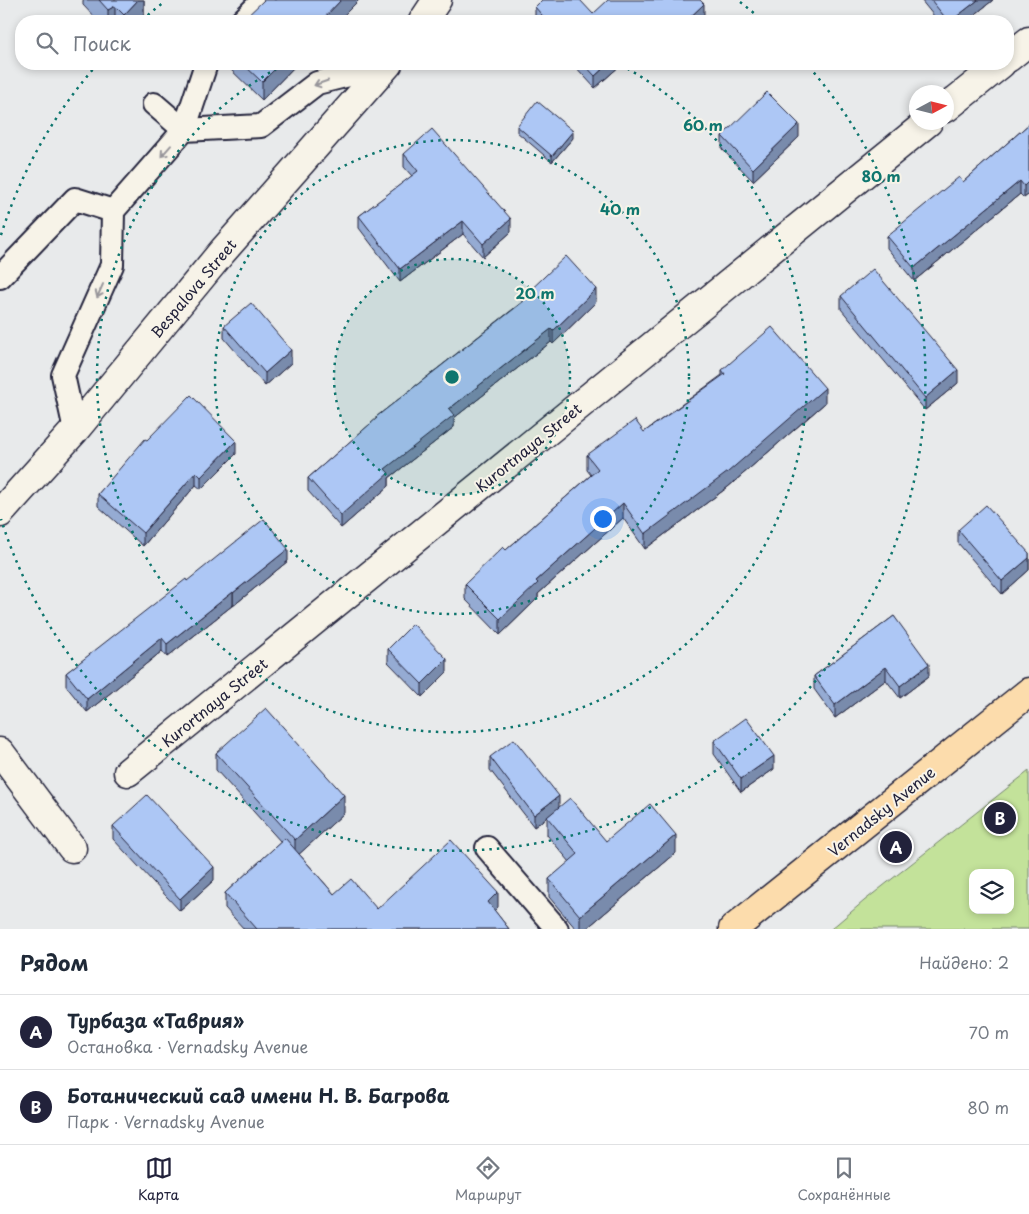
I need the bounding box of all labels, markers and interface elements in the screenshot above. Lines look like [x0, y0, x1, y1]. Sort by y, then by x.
search box [15, 15, 1014, 70]
icon: search [33, 29, 61, 57]
text: Поиск [73, 29, 131, 57]
one-way arrow [314, 79, 330, 88]
north arrow [909, 85, 954, 130]
text: 60 m [683, 113, 723, 136]
one-way arrow [160, 145, 171, 158]
text: 80 m [861, 164, 901, 187]
text: 40 m [600, 197, 640, 220]
street label: Bespalova Street [145, 234, 241, 342]
text: 20 m [516, 281, 554, 304]
one-way arrow [95, 283, 105, 298]
centre of rings [443, 368, 461, 386]
street label: Kurortnaya Street [470, 397, 586, 497]
your location [590, 506, 616, 532]
street label: Kurortnaya Street [156, 652, 272, 752]
street label: Vernadsky Avenue [824, 762, 938, 860]
pin: B [984, 799, 1016, 837]
pin: A [880, 828, 912, 866]
map controls [969, 869, 1014, 914]
button: layers [969, 869, 1014, 914]
text: Рядом [20, 946, 88, 978]
text: Найдено: 2 [919, 950, 1009, 974]
text: Турбаза «Таврия» [67, 1006, 244, 1034]
text: A [30, 1020, 42, 1044]
text: 70 m [969, 1020, 1009, 1044]
text: Остановка · Vernadsky Avenue [67, 1034, 308, 1058]
text: Ботанический сад имени Н. В. Багрова [67, 1081, 450, 1109]
text: B [31, 1095, 41, 1119]
text: 80 m [967, 1095, 1009, 1119]
text: Парк · Vernadsky Avenue [67, 1109, 265, 1133]
tab: Карта [138, 1154, 179, 1205]
tab: Маршрут [455, 1154, 521, 1205]
tab: Сохранённые [797, 1154, 891, 1205]

